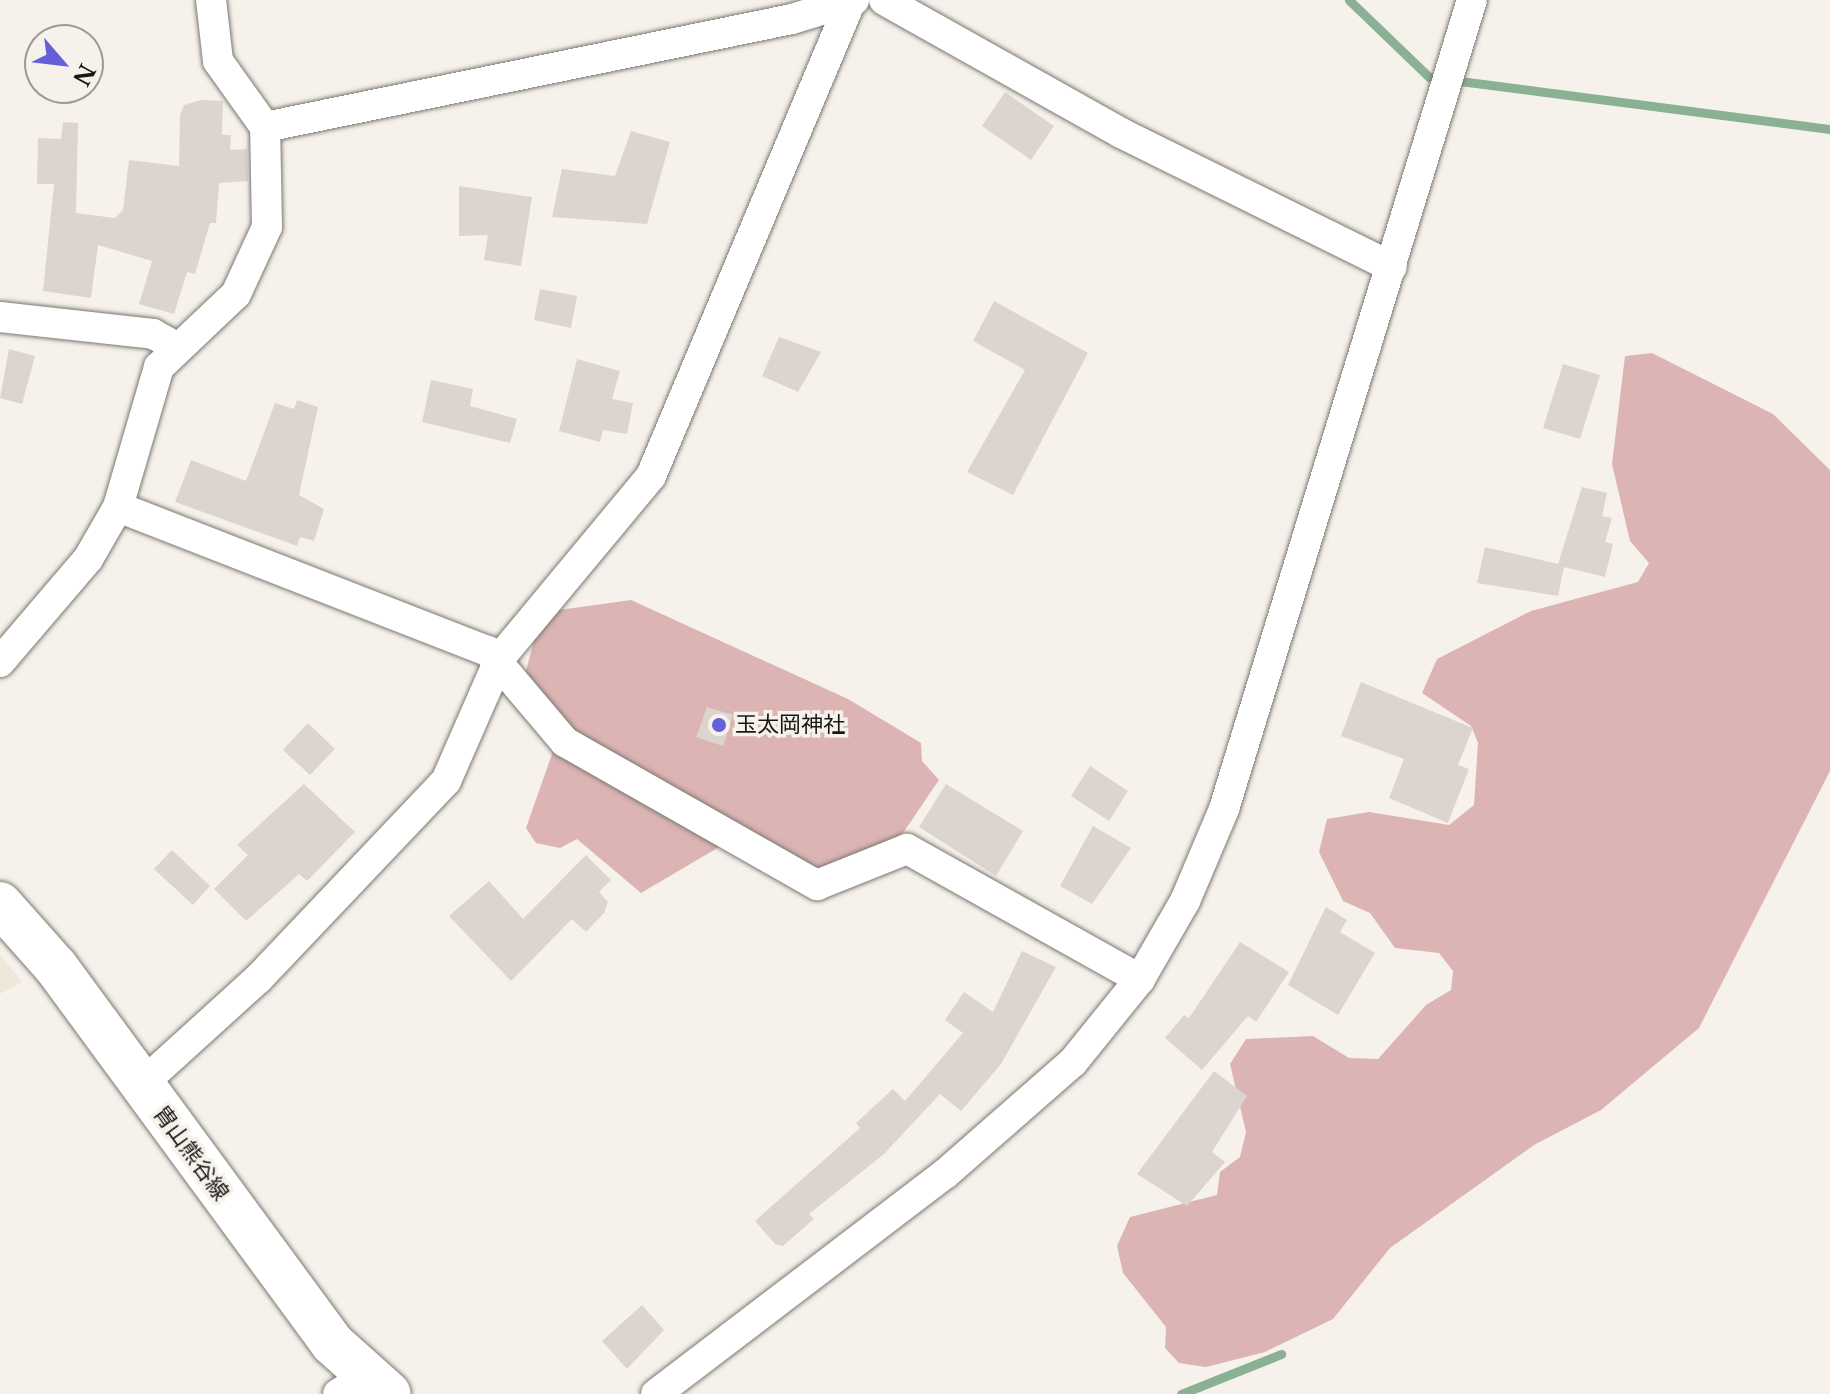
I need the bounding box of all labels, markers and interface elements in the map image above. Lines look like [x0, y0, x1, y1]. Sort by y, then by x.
north arrow [24, 24, 104, 104]
text: N [67, 59, 101, 90]
place label: 玉太岡神社 [735, 712, 845, 738]
marker: 玉太岡神社 [710, 716, 728, 734]
street label: 胄山熊谷線 [148, 1101, 234, 1205]

